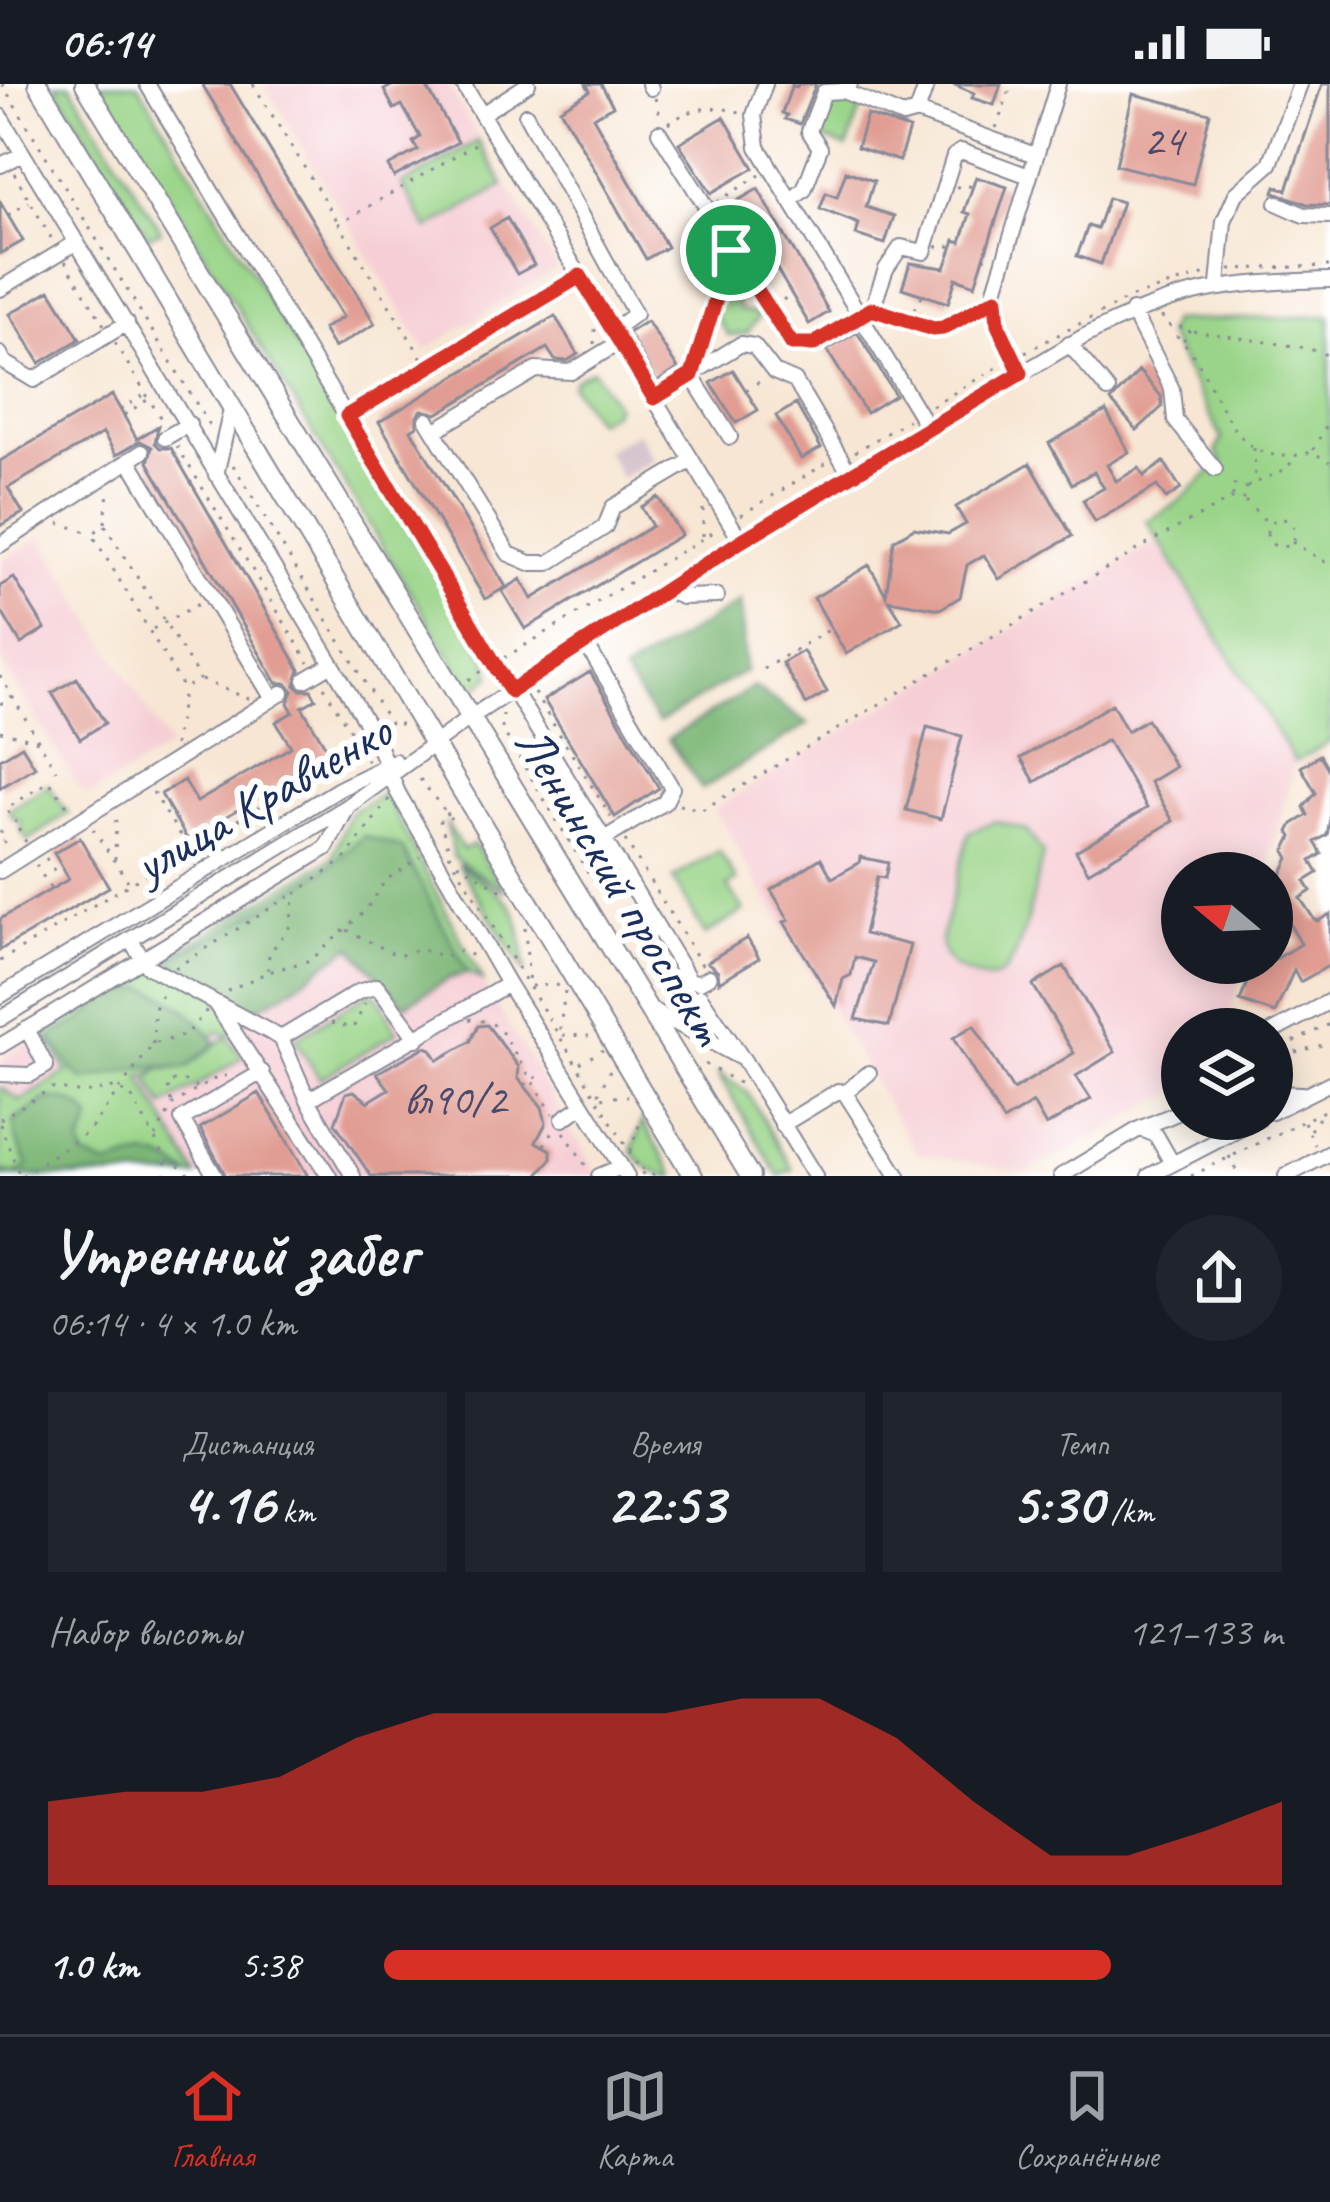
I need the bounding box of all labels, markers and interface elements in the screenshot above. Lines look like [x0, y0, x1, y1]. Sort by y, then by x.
text: 06:14 [60, 14, 151, 71]
house number: 24 [1143, 112, 1187, 169]
pin [680, 199, 782, 301]
icon: arrive [698, 217, 764, 283]
street label: улица Кравченко [120, 697, 405, 899]
street label: Ленинский проспект [501, 715, 742, 1057]
north arrow [1161, 852, 1293, 984]
map controls [1161, 852, 1293, 1140]
button: layers [1161, 1008, 1293, 1140]
house number: вл90/2 [404, 1071, 510, 1128]
text: Утренний забег [48, 1212, 416, 1295]
button: share [1156, 1215, 1282, 1341]
text: 06:14 · 4 × 1.0 km [48, 1299, 296, 1348]
text: Дистанция [182, 1423, 313, 1465]
text: Время [630, 1423, 700, 1465]
text: Темп [1056, 1423, 1109, 1465]
text: 4.16 [180, 1465, 275, 1541]
text: 22:53 [606, 1465, 724, 1541]
text: 5:30 [1011, 1465, 1103, 1541]
text: km [275, 1491, 315, 1533]
text: /km [1103, 1491, 1154, 1533]
text: Набор высоты [48, 1608, 242, 1657]
text: 121–133 m [1128, 1608, 1282, 1657]
text: 1.0 km [48, 1941, 139, 1990]
text: 5:38 [240, 1941, 300, 1990]
tab: Главная [171, 2063, 254, 2177]
tab: Карта [597, 2063, 672, 2177]
tab: Сохранённые [1015, 2063, 1159, 2177]

